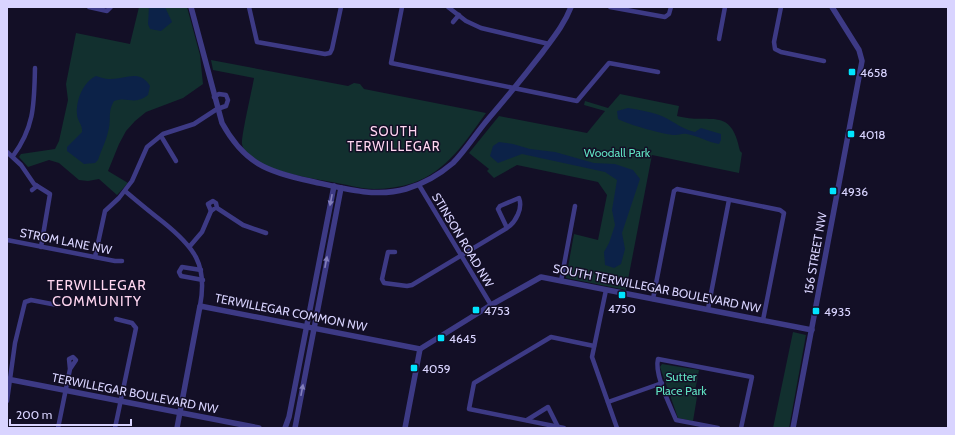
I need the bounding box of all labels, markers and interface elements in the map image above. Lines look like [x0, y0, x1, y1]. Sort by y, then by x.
place label: 4658 [860, 65, 888, 80]
marker: 4658 [847, 67, 857, 77]
district label: SOUTH TERWILLEGAR [347, 123, 441, 154]
place label: 4018 [859, 127, 886, 142]
marker: 4018 [846, 129, 856, 139]
park label: Woodall Park [584, 145, 651, 160]
place label: 4936 [841, 184, 868, 199]
marker: 4936 [828, 186, 838, 196]
street label: STINSON ROAD NW [429, 190, 497, 290]
one-way arrow [327, 194, 333, 206]
street label: 156 STREET NW [800, 210, 830, 295]
street label: STROM LANE NW [19, 225, 114, 257]
one-way arrow [324, 256, 330, 268]
street label: SOUTH TERWILLEGAR BOULEVARD NW [552, 260, 763, 316]
district label: TERWILLEGAR COMMUNITY [47, 276, 147, 310]
street label: TERWILLEGAR COMMON NW [214, 290, 369, 334]
marker: 4750 [617, 290, 627, 300]
place label: 4750 [608, 301, 636, 316]
place label: 4753 [484, 303, 510, 318]
place label: 4935 [824, 304, 851, 319]
marker: 4753 [471, 305, 481, 315]
marker: 4935 [811, 306, 821, 316]
place label: 4645 [449, 331, 476, 346]
marker: 4645 [436, 333, 446, 343]
place label: 4059 [422, 361, 451, 376]
marker: 4059 [409, 363, 419, 373]
park label: Sutter Place Park [655, 369, 707, 398]
street label: TERWILLEGAR BOULEVARD NW [51, 370, 220, 417]
one-way arrow [299, 383, 305, 396]
scale bar [10, 401, 131, 427]
text: 200 m [16, 407, 52, 422]

